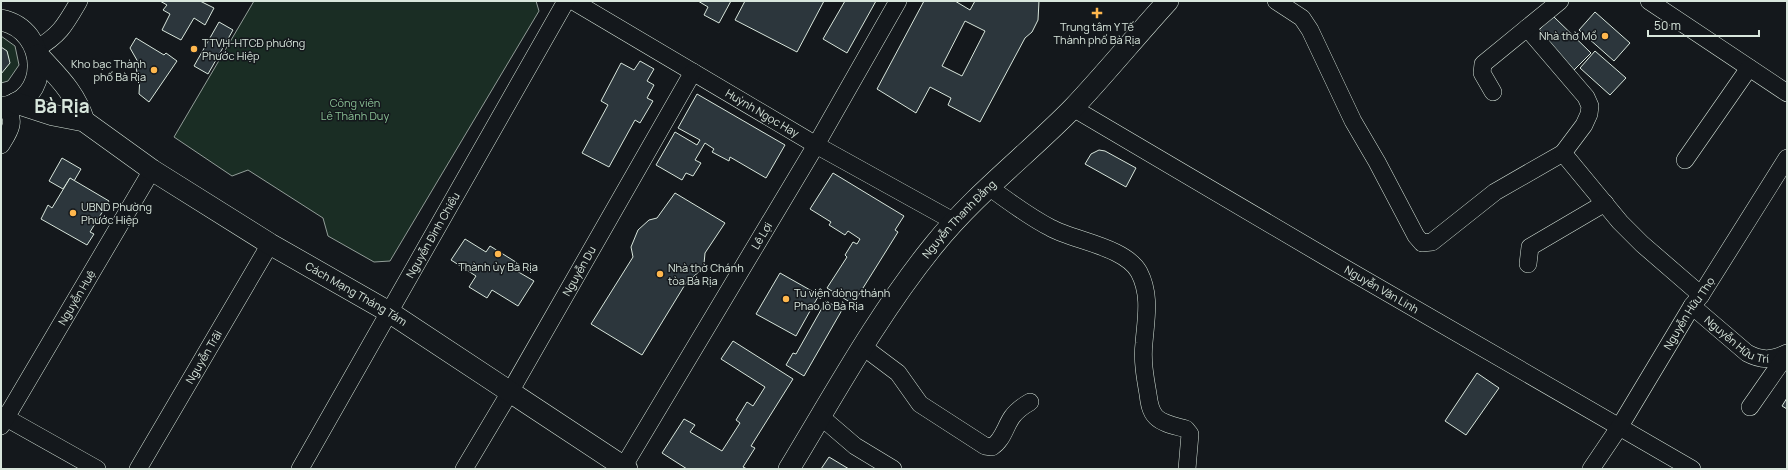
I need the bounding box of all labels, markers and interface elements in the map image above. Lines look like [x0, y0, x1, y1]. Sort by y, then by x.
marker: Trung tâm Y Tế Thành phố Bà Rịa [1091, 7, 1103, 19]
scale bar [1648, 12, 1759, 38]
text: 50 m [1654, 17, 1681, 34]
place label: Trung tâm Y Tế Thành phố Bà Rịa [1054, 19, 1140, 47]
place label: Nhà thờ Mồ [1539, 28, 1597, 43]
marker: Nhà thờ Mồ [1600, 31, 1610, 41]
place label: TTVH-HTCĐ phường Phước Hiệp [202, 35, 305, 63]
marker: TTVH-HTCĐ phường Phước Hiệp [189, 44, 199, 54]
place label: Kho bạc Thành phố Bà Rịa [71, 56, 146, 84]
marker: Kho bạc Thành phố Bà Rịa [149, 65, 159, 75]
street label: Huỳnh Ngọc Hay [723, 85, 802, 140]
district label: Bà Rịa [34, 93, 90, 119]
park label: Công viên Lê Thành Duy [321, 95, 389, 123]
street label: Nguyễn Thanh Đằng [918, 176, 999, 261]
street label: Nguyễn Đình Chiểu [402, 189, 463, 280]
place label: UBND Phường Phước Hiệp [81, 199, 152, 227]
marker: UBND Phường Phước Hiệp [68, 208, 78, 218]
street label: Lê Lợi [747, 219, 775, 252]
street label: Nguyễn Du [559, 243, 599, 298]
marker: Thành ủy Bà Rịa [493, 249, 503, 259]
street label: Cách Mạng Tháng Tám [303, 258, 410, 329]
place label: Thành ủy Bà Rịa [458, 259, 538, 274]
place label: Nhà thờ Chánh tòa Bà Rịa [668, 260, 744, 288]
street label: Nguyễn Văn Linh [1342, 262, 1422, 316]
street label: Nguyễn Huệ [54, 267, 99, 328]
marker: Nhà thờ Chánh tòa Bà Rịa [655, 269, 665, 279]
street label: Nguyễn Hữu Thọ [1660, 274, 1718, 352]
place label: Tu viện dòng thánh Phao lô Bà Rịa [794, 285, 890, 313]
marker: Tu viện dòng thánh Phao lô Bà Rịa [781, 294, 791, 304]
street label: Nguyễn Hữu Trí [1702, 312, 1770, 366]
street label: Nguyễn Trãi [182, 327, 225, 386]

